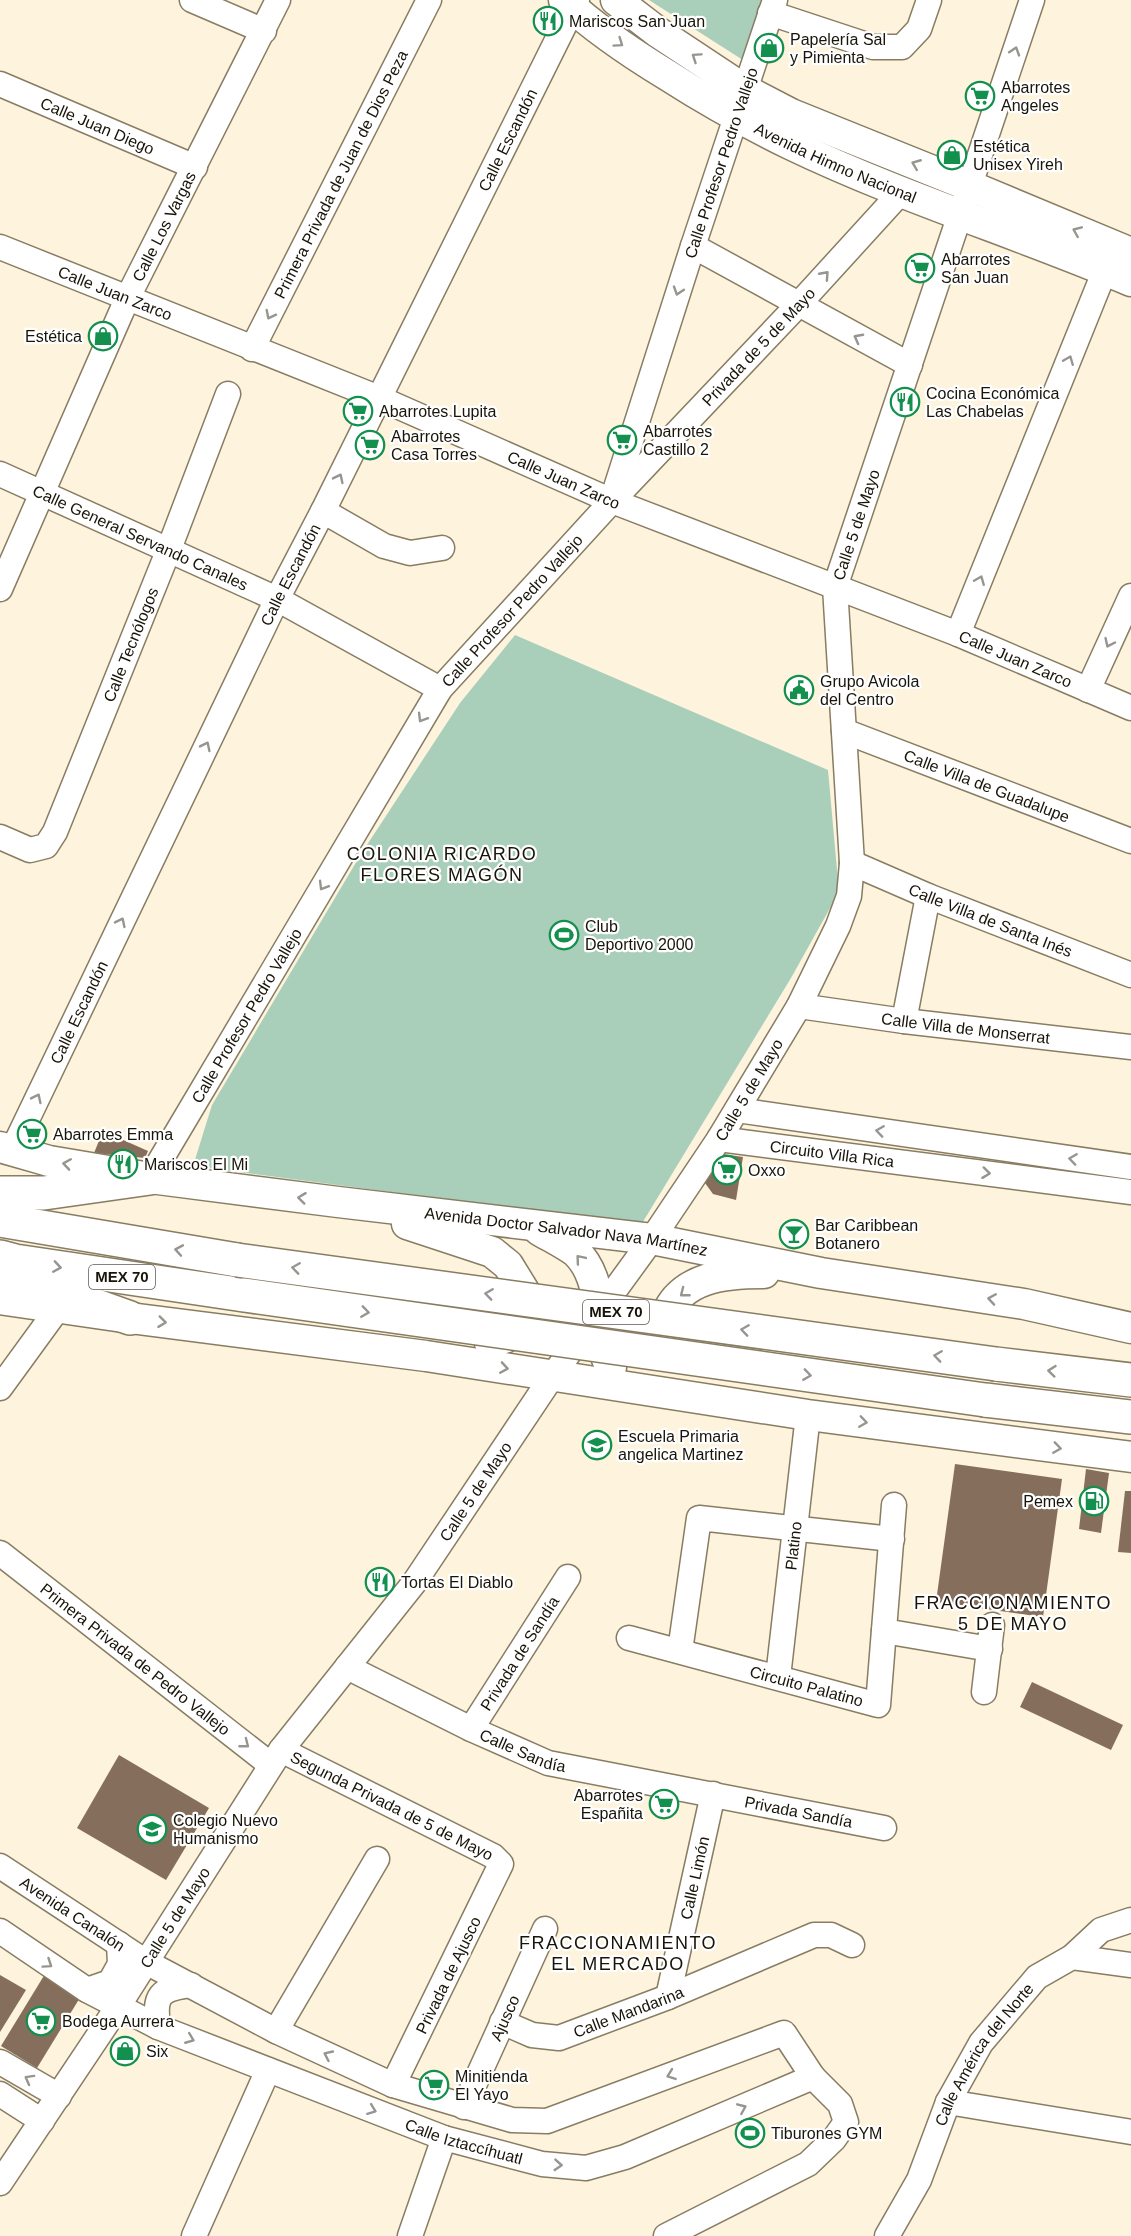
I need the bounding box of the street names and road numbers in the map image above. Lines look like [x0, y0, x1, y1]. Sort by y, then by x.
street label: Primera Privada de Juan de Dios Peza [271, 47, 411, 301]
street label: Calle Profesor Pedro Vallejo [682, 65, 761, 260]
street label: Calle Escandón [475, 86, 540, 194]
street label: Calle Juan Diego [38, 94, 157, 158]
street label: Avenida Himno Nacional [752, 120, 919, 206]
street label: Calle Los Vargas [129, 169, 199, 284]
street label: Calle Juan Zarco [56, 263, 174, 324]
street label: Privada de 5 de Mayo [699, 285, 818, 409]
street label: Calle Juan Zarco [505, 448, 622, 512]
street label: Calle 5 de Mayo [830, 467, 883, 582]
street label: Calle General Servando Canales [30, 482, 250, 594]
street label: Calle Escandón [258, 521, 324, 628]
street label: Calle Profesor Pedro Vallejo [438, 531, 586, 690]
street label: Calle Tecnólogos [100, 585, 162, 704]
street label: Calle Juan Zarco [956, 627, 1074, 691]
street label: Calle Villa de Guadalupe [901, 747, 1072, 826]
street label: Calle Villa de Santa Inés [906, 881, 1075, 960]
street label: Calle Profesor Pedro Vallejo [189, 925, 305, 1106]
street label: Calle Escandón [47, 958, 111, 1067]
street label: Calle Villa de Monserrat [880, 1010, 1051, 1047]
street label: Calle 5 de Mayo [712, 1036, 786, 1144]
street label: Circuito Villa Rica [769, 1138, 895, 1170]
street label: Avenida Doctor Salvador Nava Martínez [424, 1204, 709, 1259]
road number: MEX 70 [89, 1265, 155, 1289]
road number: MEX 70 [583, 1300, 649, 1324]
street label: Calle 5 de Mayo [436, 1439, 515, 1544]
street label: Platino [782, 1521, 805, 1571]
street label: Primera Privada de Pedro Vallejo [37, 1580, 233, 1739]
street label: Privada de Sandía [477, 1593, 562, 1714]
street label: Circuito Palatino [748, 1663, 865, 1710]
street label: Calle Sandía [477, 1726, 567, 1775]
street label: Segunda Privada de 5 de Mayo [288, 1748, 496, 1864]
street label: Privada Sandía [743, 1793, 854, 1831]
street label: Calle Limón [677, 1835, 712, 1921]
street label: Calle 5 de Mayo [137, 1864, 213, 1971]
street label: Avenida Canalón [17, 1874, 128, 1955]
street label: Privada de Ajusco [413, 1914, 484, 2037]
street label: Calle América del Norte [932, 1980, 1037, 2128]
street label: Calle Mandarina [571, 1983, 686, 2041]
street label: Ajusco [487, 1993, 523, 2043]
street label: Calle Iztaccíhuatl [403, 2116, 524, 2167]

